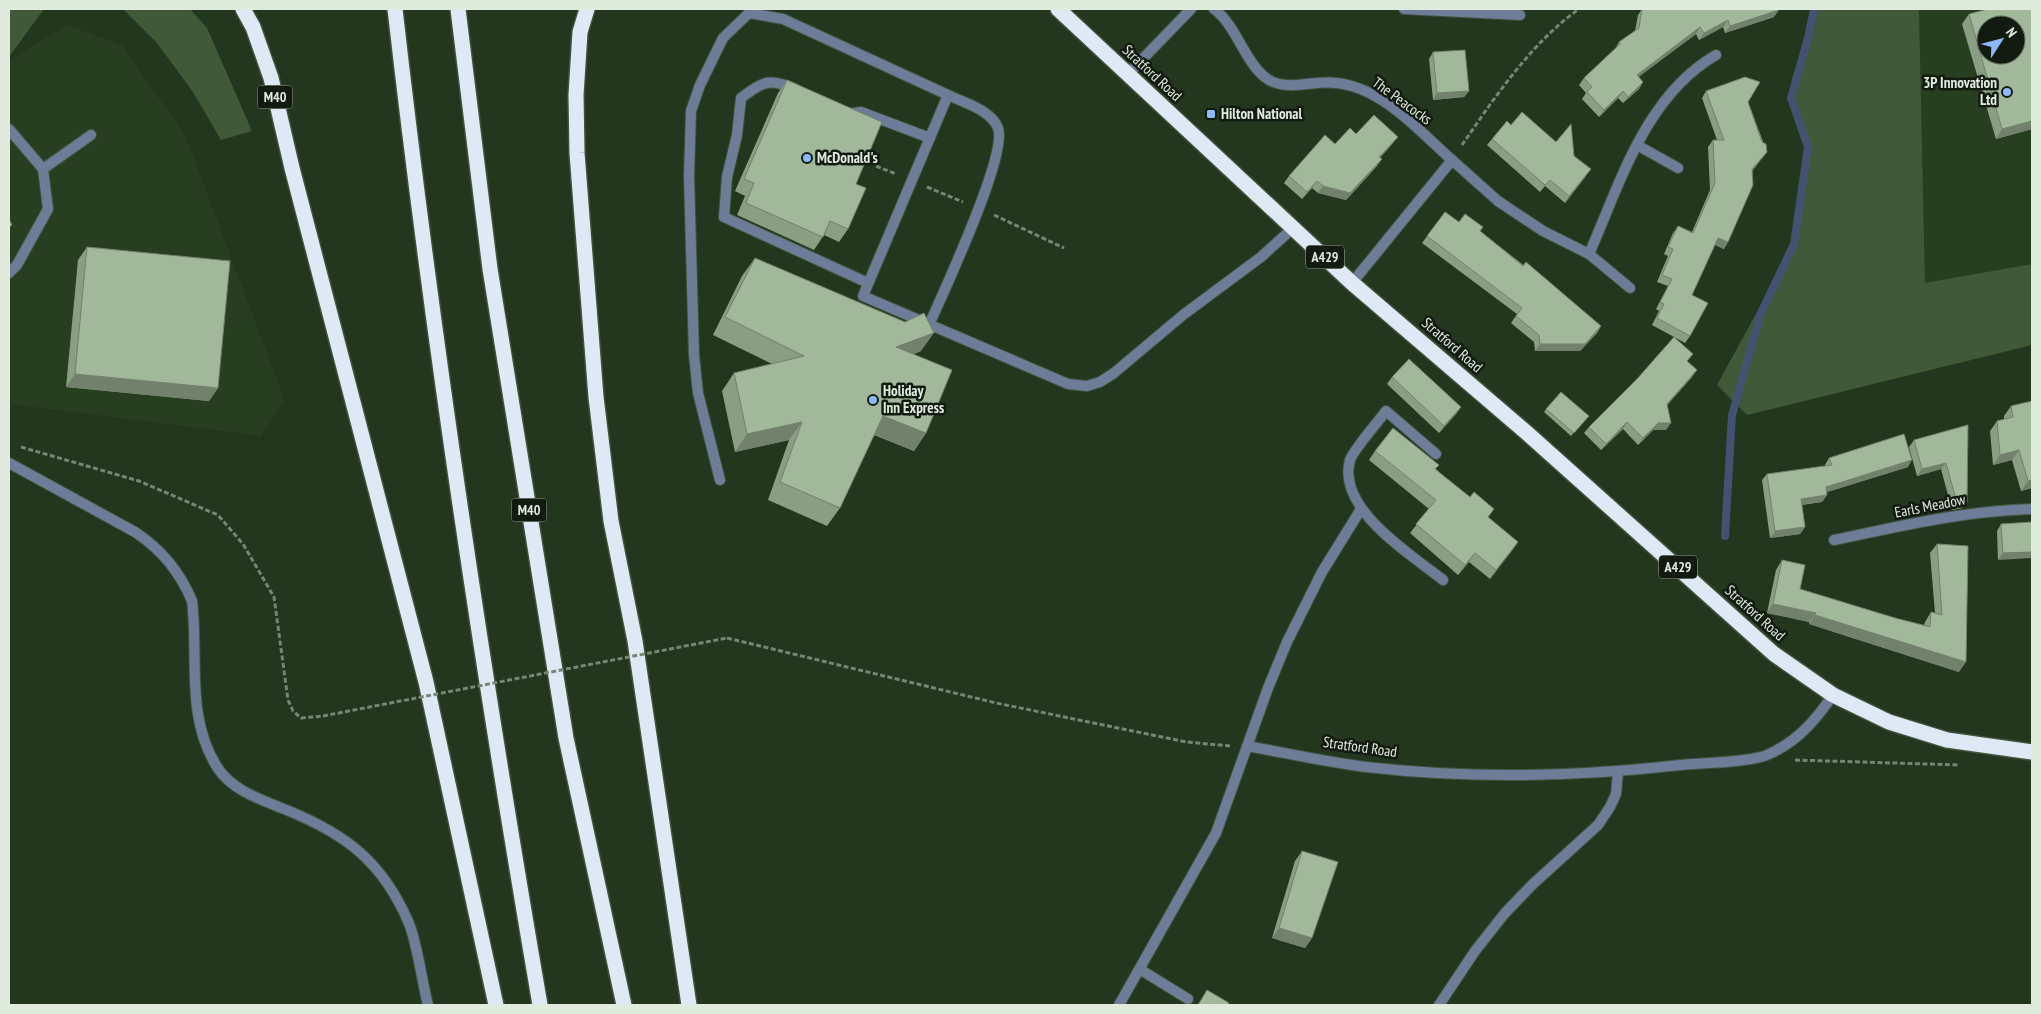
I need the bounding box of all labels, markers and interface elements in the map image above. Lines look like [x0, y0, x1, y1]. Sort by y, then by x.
north arrow [1976, 15, 2026, 65]
text: N [2002, 24, 2021, 41]
street label: Stratford Road [1119, 40, 1186, 105]
street label: The Peacocks [1369, 73, 1436, 129]
place label: 3P Innovation Ltd [1923, 73, 1997, 109]
road number: M40 [258, 85, 292, 108]
marker: 3P Innovation Ltd [2001, 86, 2013, 98]
place label: Hilton National [1221, 104, 1303, 123]
marker: Hilton National [1205, 108, 1217, 120]
place label: McDonald's [817, 148, 878, 167]
marker: McDonald's [801, 152, 813, 164]
road number: A429 [1306, 246, 1344, 268]
street label: Stratford Road [1418, 313, 1487, 376]
place label: Holiday Inn Express [883, 381, 944, 417]
marker: Holiday Inn Express [867, 394, 879, 406]
street label: Earls Meadow [1893, 489, 1967, 522]
road number: M40 [512, 498, 546, 522]
road number: A429 [1659, 556, 1697, 578]
street label: Stratford Road [1721, 581, 1789, 645]
street label: Stratford Road [1322, 732, 1398, 761]

